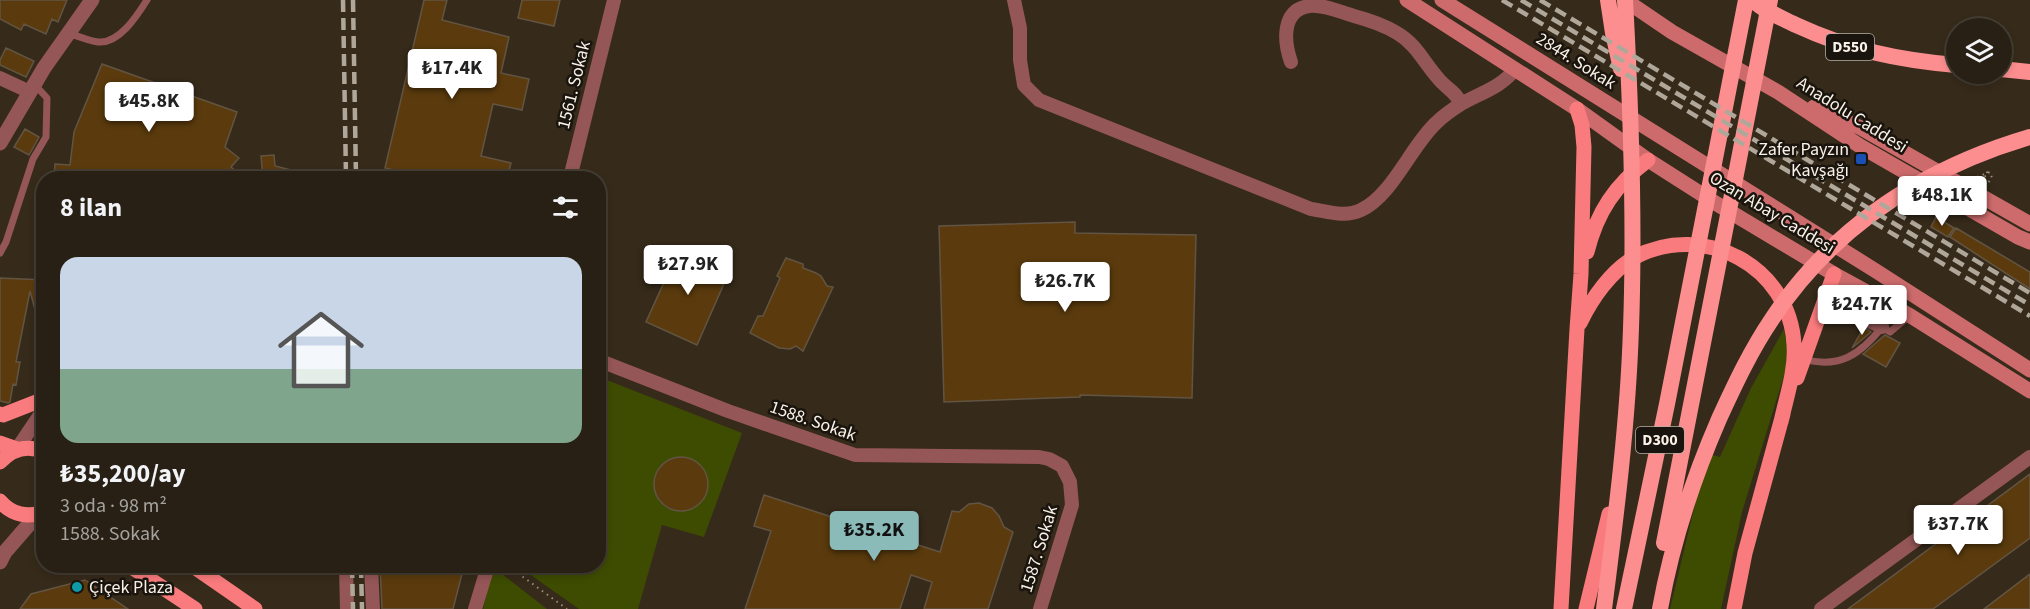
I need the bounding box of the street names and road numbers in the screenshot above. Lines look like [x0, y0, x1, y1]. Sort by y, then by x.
street label: 2844. Sokak [1531, 27, 1621, 95]
road number: D550 [1826, 34, 1874, 60]
street label: 1561. Sokak [551, 38, 597, 132]
street label: Anadolu Caddesi [1792, 71, 1912, 159]
street label: Ozan Abay Caddesi [1705, 166, 1839, 260]
street label: 1588. Sokak [766, 395, 860, 447]
road number: D300 [1636, 427, 1684, 453]
street label: 1587. Sokak [1014, 502, 1064, 596]

